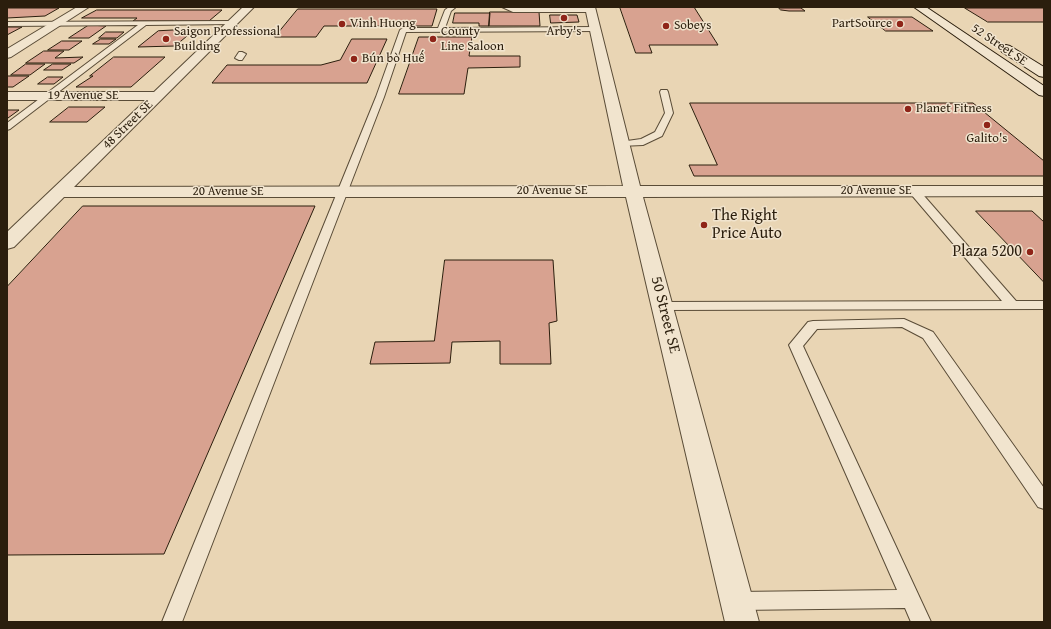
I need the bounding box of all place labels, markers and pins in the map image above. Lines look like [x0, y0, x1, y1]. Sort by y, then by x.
marker: Arby's [559, 13, 569, 23]
place label: Vinh Huong [350, 16, 416, 32]
place label: PartSource [832, 16, 892, 32]
place label: Sobeys [674, 18, 711, 34]
marker: Vinh Huong [337, 19, 347, 29]
marker: PartSource [895, 19, 905, 29]
marker: Sobeys [661, 21, 671, 31]
place label: Saigon Professional Building [174, 24, 280, 55]
place label: County Line Saloon [441, 24, 504, 55]
place label: Arby's [547, 24, 581, 40]
marker: Saigon Professional Building [161, 34, 171, 44]
marker: County Line Saloon [428, 34, 438, 44]
place label: Bún bò Huế [362, 51, 425, 67]
marker: Bún bò Huế [349, 54, 359, 64]
place label: Planet Fitness [916, 101, 992, 117]
marker: Planet Fitness [903, 104, 913, 114]
marker: Galito's [982, 120, 992, 130]
place label: Galito's [967, 131, 1007, 147]
place label: The Right Price Auto [712, 206, 782, 244]
marker: The Right Price Auto [699, 220, 709, 230]
place label: Plaza 5200 [952, 242, 1022, 262]
marker: Plaza 5200 [1025, 247, 1035, 257]

